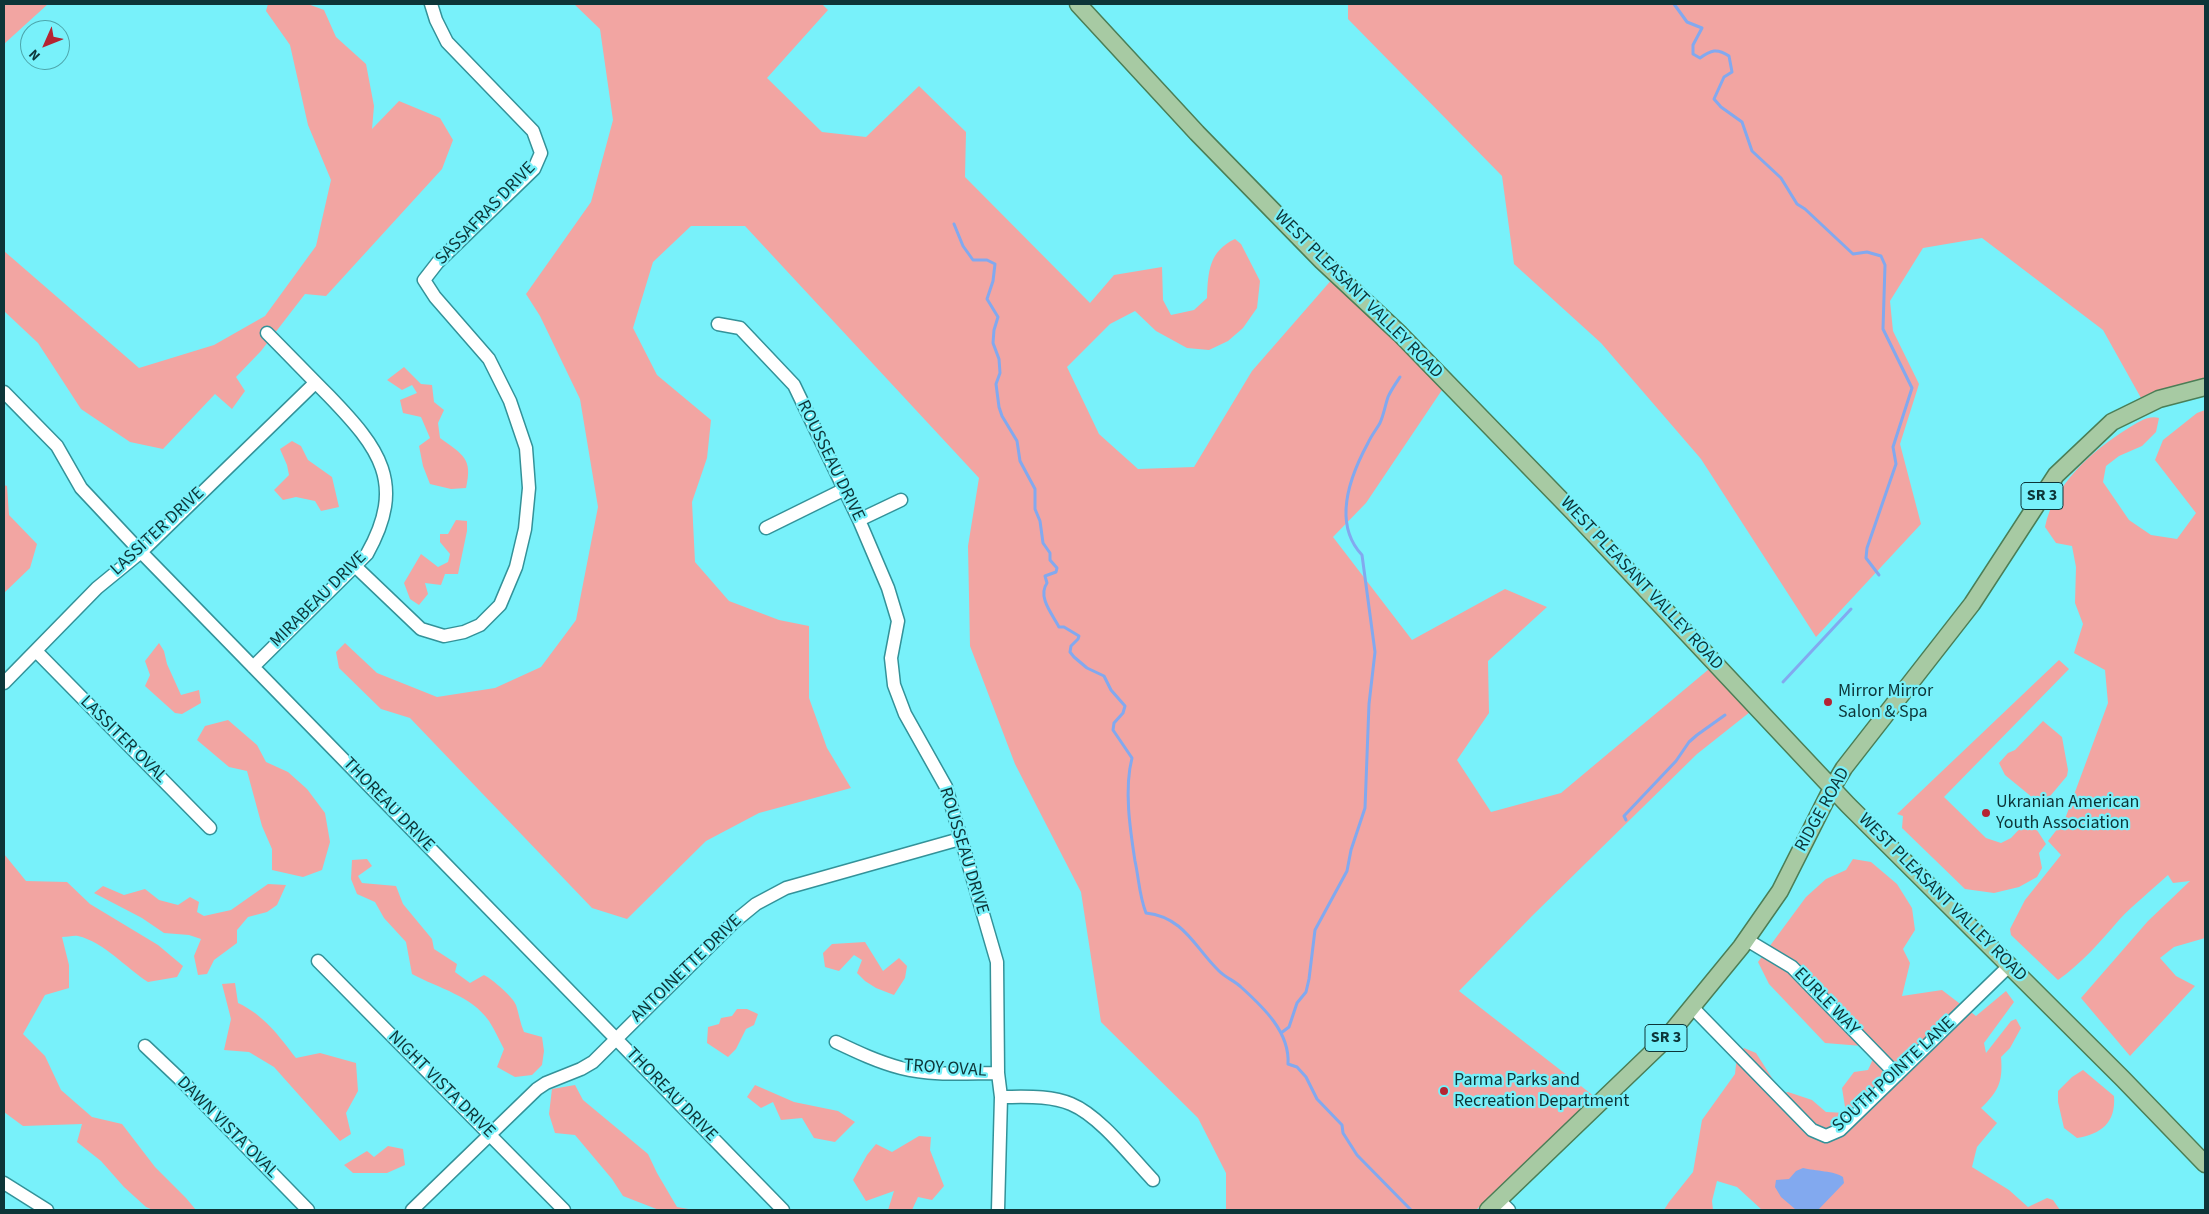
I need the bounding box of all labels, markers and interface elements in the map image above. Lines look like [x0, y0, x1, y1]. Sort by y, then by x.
north arrow [20, 20, 70, 70]
text: N [25, 44, 45, 65]
street label: SASSAFRAS DRIVE [431, 158, 541, 270]
street label: WEST PLEASANT VALLEY ROAD [1269, 206, 1447, 384]
street label: ROUSSEAU DRIVE [791, 397, 869, 525]
road number: SR 3 [2021, 482, 2063, 510]
street label: LASSITER DRIVE [107, 483, 209, 581]
street label: WEST PLEASANT VALLEY ROAD [1555, 493, 1727, 675]
street label: MIRABEAU DRIVE [266, 547, 372, 653]
place label: Mirror Mirror Salon & Spa [1838, 681, 1933, 724]
street label: LASSITER OVAL [75, 692, 171, 788]
marker: Mirror Mirror Salon & Spa [1822, 696, 1834, 708]
street label: THOREAU DRIVE [338, 753, 438, 857]
street label: RIDGE ROAD [1791, 764, 1855, 856]
street label: ROUSSEAU DRIVE [933, 785, 993, 917]
place label: Ukranian American Youth Association [1996, 792, 2139, 834]
marker: Ukranian American Youth Association [1980, 807, 1992, 819]
street label: WEST PLEASANT VALLEY ROAD [1853, 809, 2031, 987]
street label: ANTOINETTE DRIVE [627, 911, 747, 1027]
street label: EURLE WAY [1789, 964, 1863, 1040]
street label: SOUTH POINTE LANE [1828, 1013, 1960, 1137]
road number: SR 3 [1645, 1024, 1687, 1052]
street label: NIGHT VISTA DRIVE [383, 1027, 499, 1143]
street label: THOREAU DRIVE [621, 1043, 721, 1147]
street label: TROY OVAL [903, 1055, 987, 1083]
place label: Parma Parks and Recreation Department [1454, 1070, 1629, 1112]
street label: DAWN VISTA OVAL [172, 1073, 282, 1183]
marker: Parma Parks and Recreation Department [1438, 1085, 1450, 1097]

